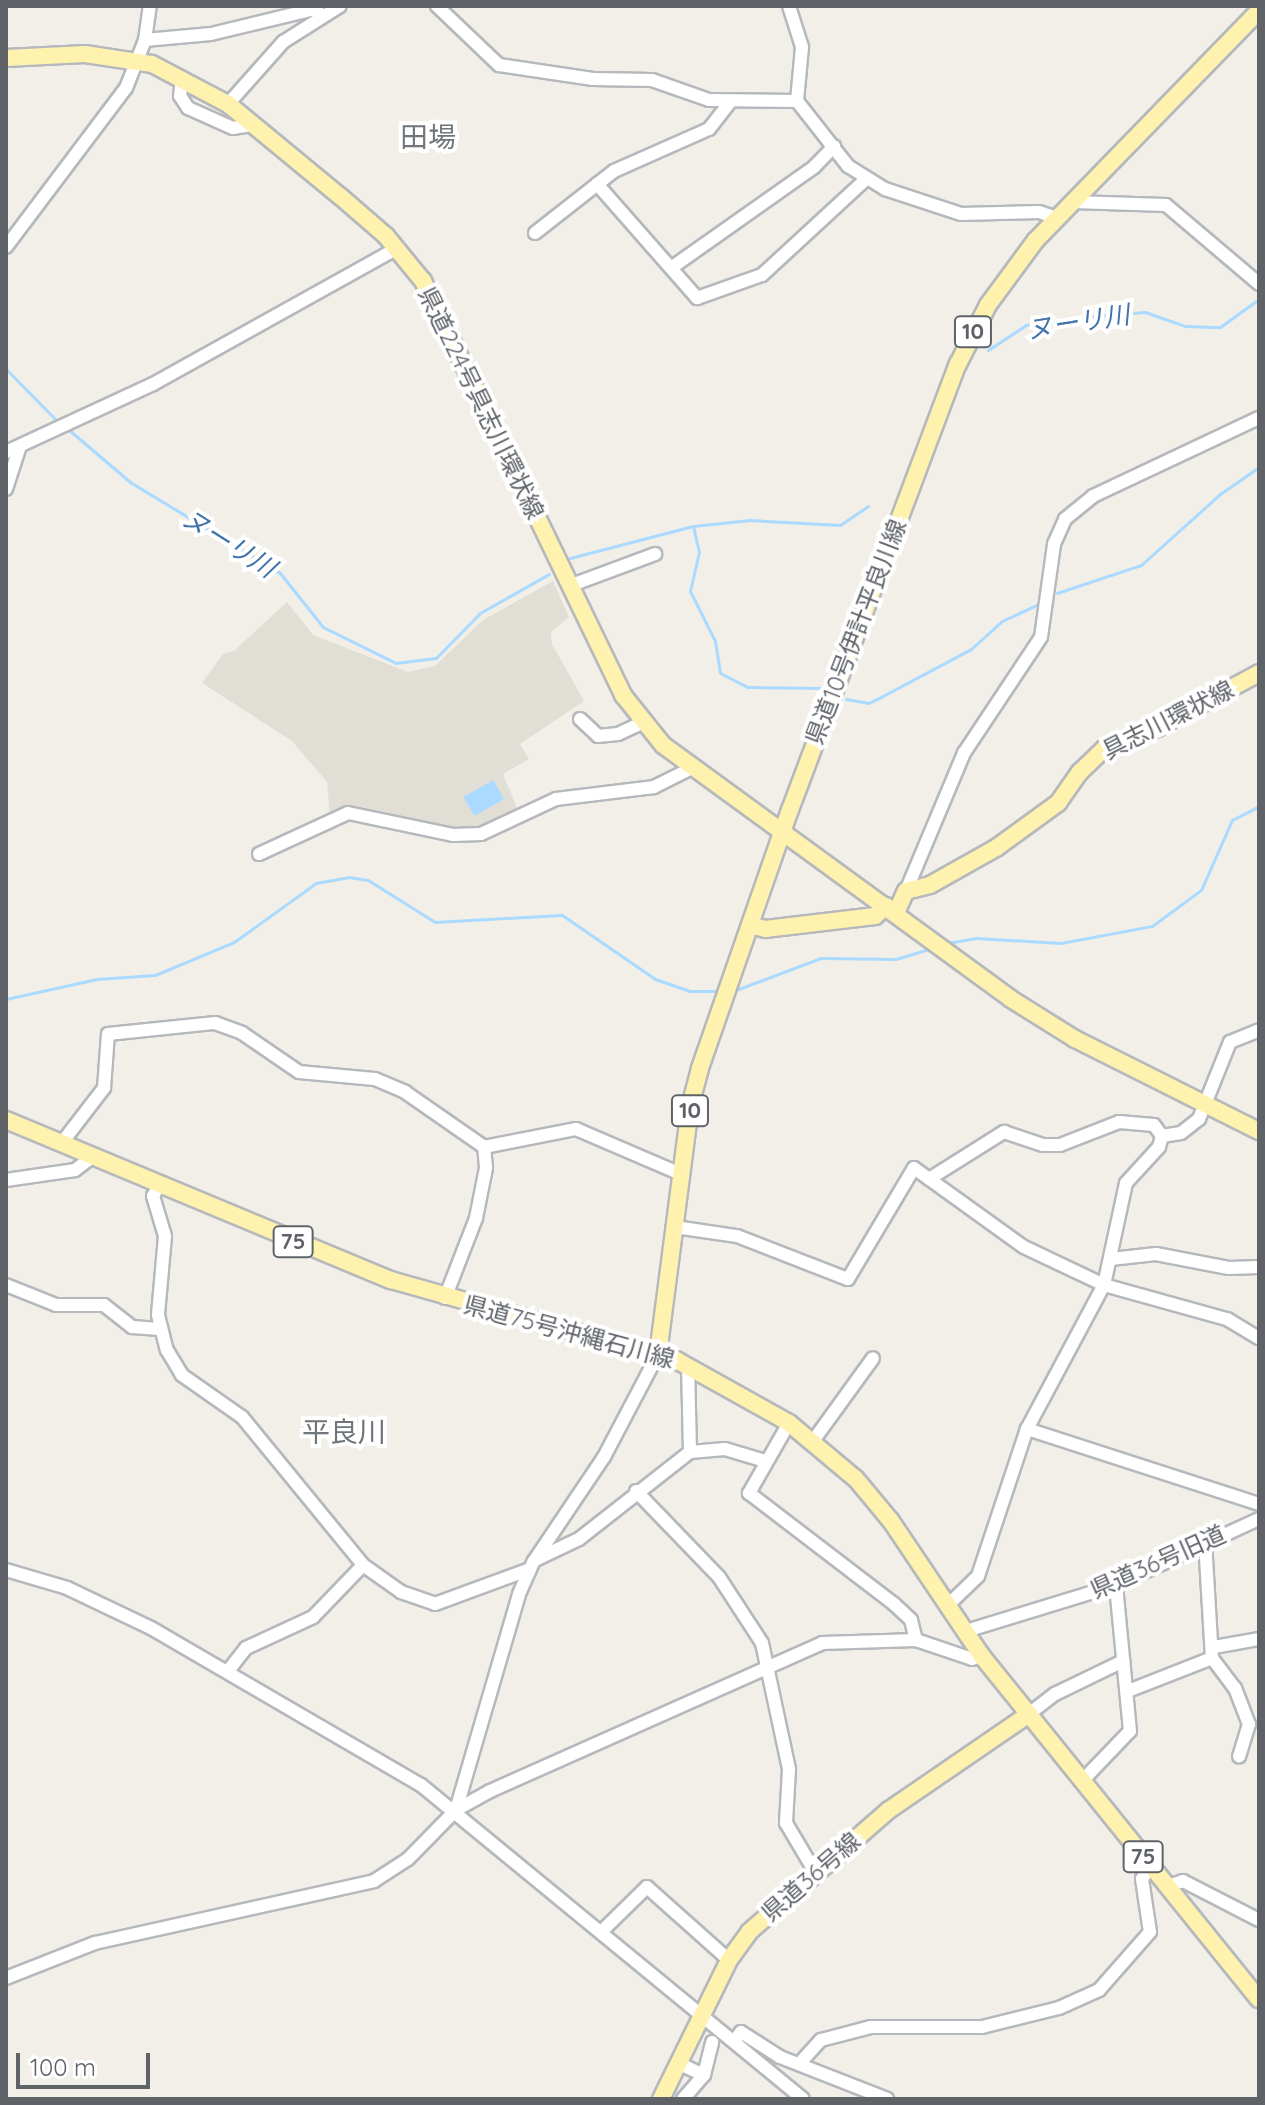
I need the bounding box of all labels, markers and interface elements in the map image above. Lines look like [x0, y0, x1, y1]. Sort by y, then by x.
district label: 田場 [400, 120, 456, 154]
street label: 県道224号具志川環状線 [412, 282, 550, 524]
water label: ヌーリ川 [1024, 298, 1132, 346]
road number: 10 [953, 314, 993, 350]
water label: ヌーリ川 [177, 502, 281, 584]
street label: 県道10号伊計平良川線 [800, 515, 912, 749]
street label: 具志川環状線 [1097, 674, 1239, 766]
road number: 10 [670, 1093, 710, 1129]
road number: 75 [271, 1224, 315, 1260]
street label: 県道75号沖縄石川線 [460, 1290, 678, 1374]
district label: 平良川 [302, 1415, 386, 1449]
street label: 県道36号旧道 [1086, 1519, 1230, 1605]
street label: 県道36号線 [756, 1826, 866, 1928]
road number: 75 [1121, 1839, 1165, 1875]
scale bar [20, 2037, 154, 2087]
text: 100 m [30, 2052, 96, 2082]

